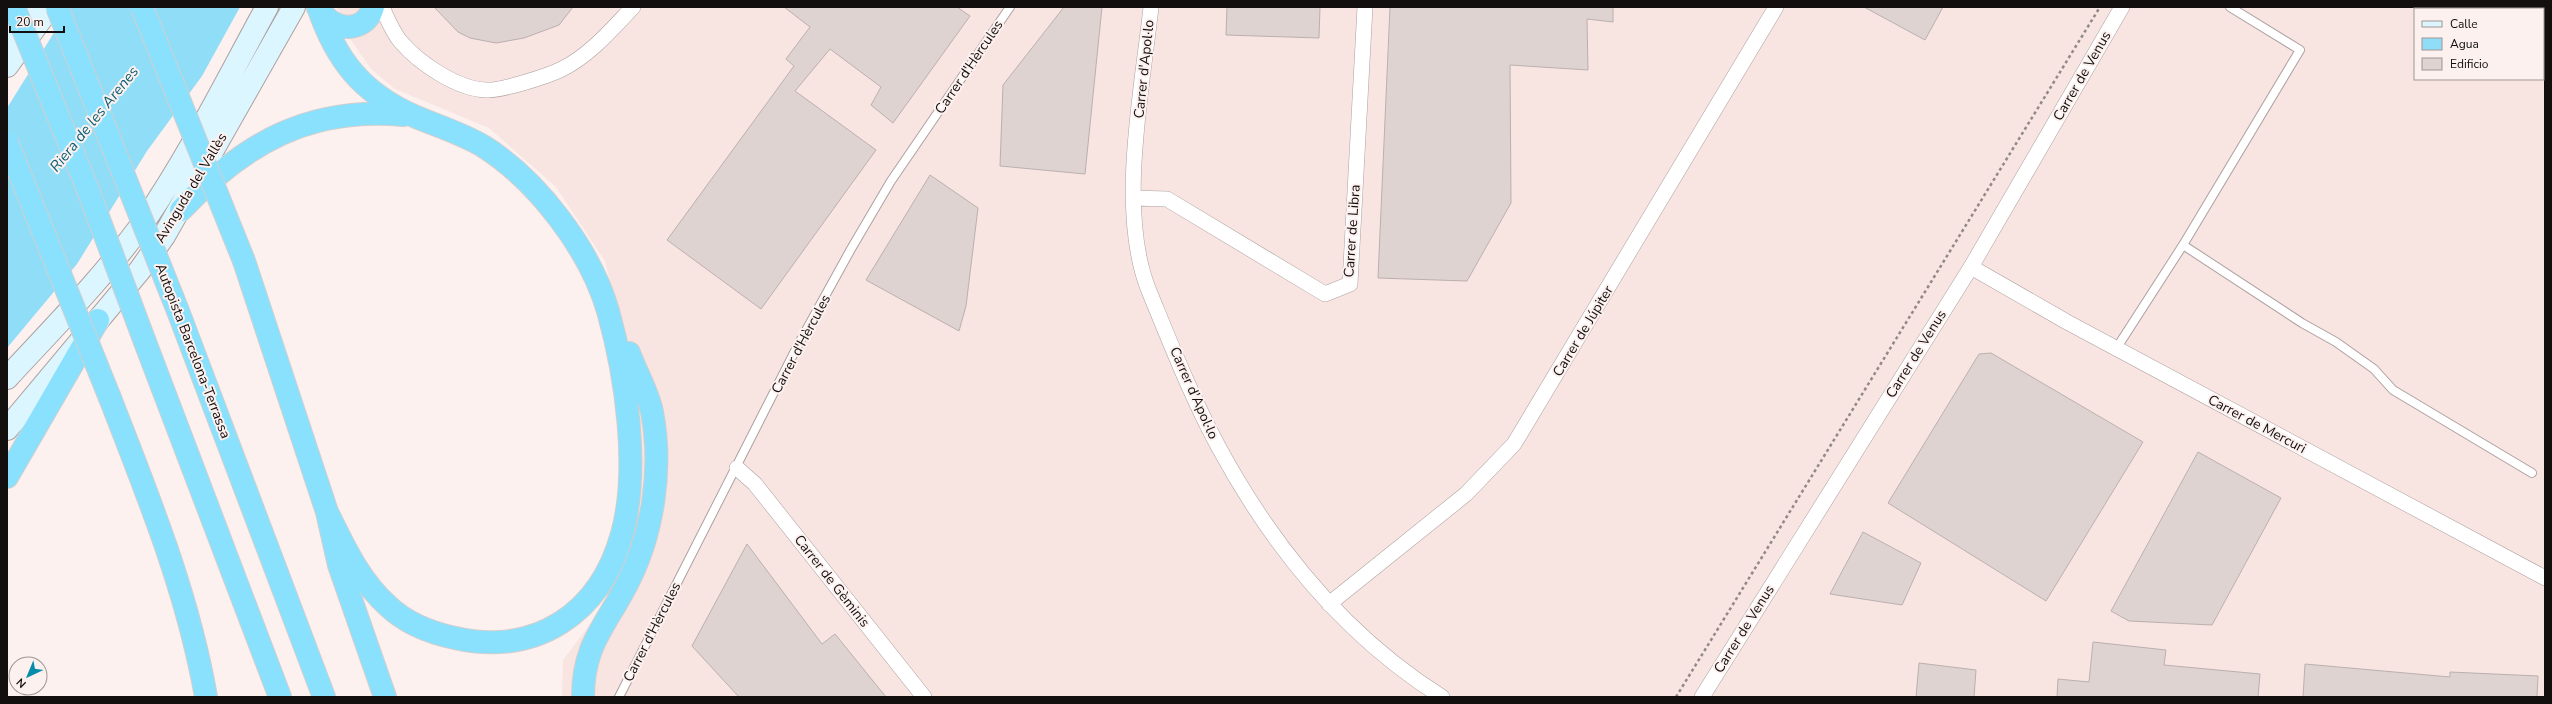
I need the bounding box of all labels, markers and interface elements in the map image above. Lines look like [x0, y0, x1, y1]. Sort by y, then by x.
scale bar [10, 8, 64, 34]
legend [2414, 8, 2544, 80]
text: 20 m [16, 14, 44, 30]
street label: Carrer d'Hèrcules [931, 16, 1008, 118]
text: Calle [2450, 16, 2478, 32]
street label: Carrer d'Apol·lo [1129, 19, 1159, 119]
street label: Carrer de Venus [2049, 27, 2116, 124]
text: Agua [2450, 36, 2479, 52]
text: Edificio [2450, 56, 2489, 72]
water label: Riera de les Arenes [45, 62, 143, 176]
street label: Avinguda del Vallès [151, 129, 232, 247]
street label: Carrer de Libra [1339, 184, 1365, 278]
street label: Autopista Barcelona-Terrassa [151, 261, 235, 441]
street label: Carrer de Júpiter [1548, 282, 1618, 380]
street label: Carrer d'Hèrcules [767, 291, 835, 397]
street label: Carrer de Venus [1881, 306, 1951, 402]
street label: Carrer d'Apol·lo [1165, 344, 1223, 442]
street label: Carrer de Mercuri [2205, 390, 2309, 458]
street label: Carrer de Gèminis [790, 531, 874, 631]
street label: Carrer d'Hèrcules [619, 579, 685, 685]
street label: Carrer de Venus [1709, 581, 1779, 677]
north arrow [8, 656, 48, 696]
text: N [13, 675, 30, 691]

